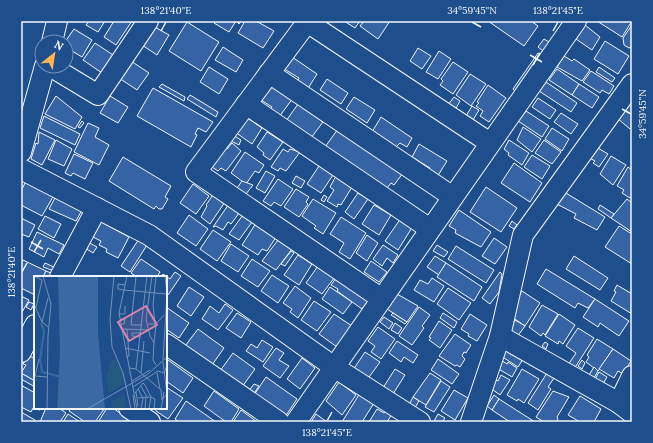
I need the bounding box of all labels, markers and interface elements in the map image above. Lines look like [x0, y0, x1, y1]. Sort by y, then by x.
text: 138°21'40"E [141, 4, 191, 17]
text: 34°59'45"N [447, 4, 497, 17]
text: 138°21'45"E [533, 4, 583, 17]
north arrow [34, 34, 74, 74]
text: N [52, 37, 67, 54]
text: 34°59'45"N [636, 89, 649, 139]
text: 138°21'40"E [5, 247, 18, 297]
inset map [34, 276, 167, 409]
text: 138°21'45"E [302, 426, 352, 439]

